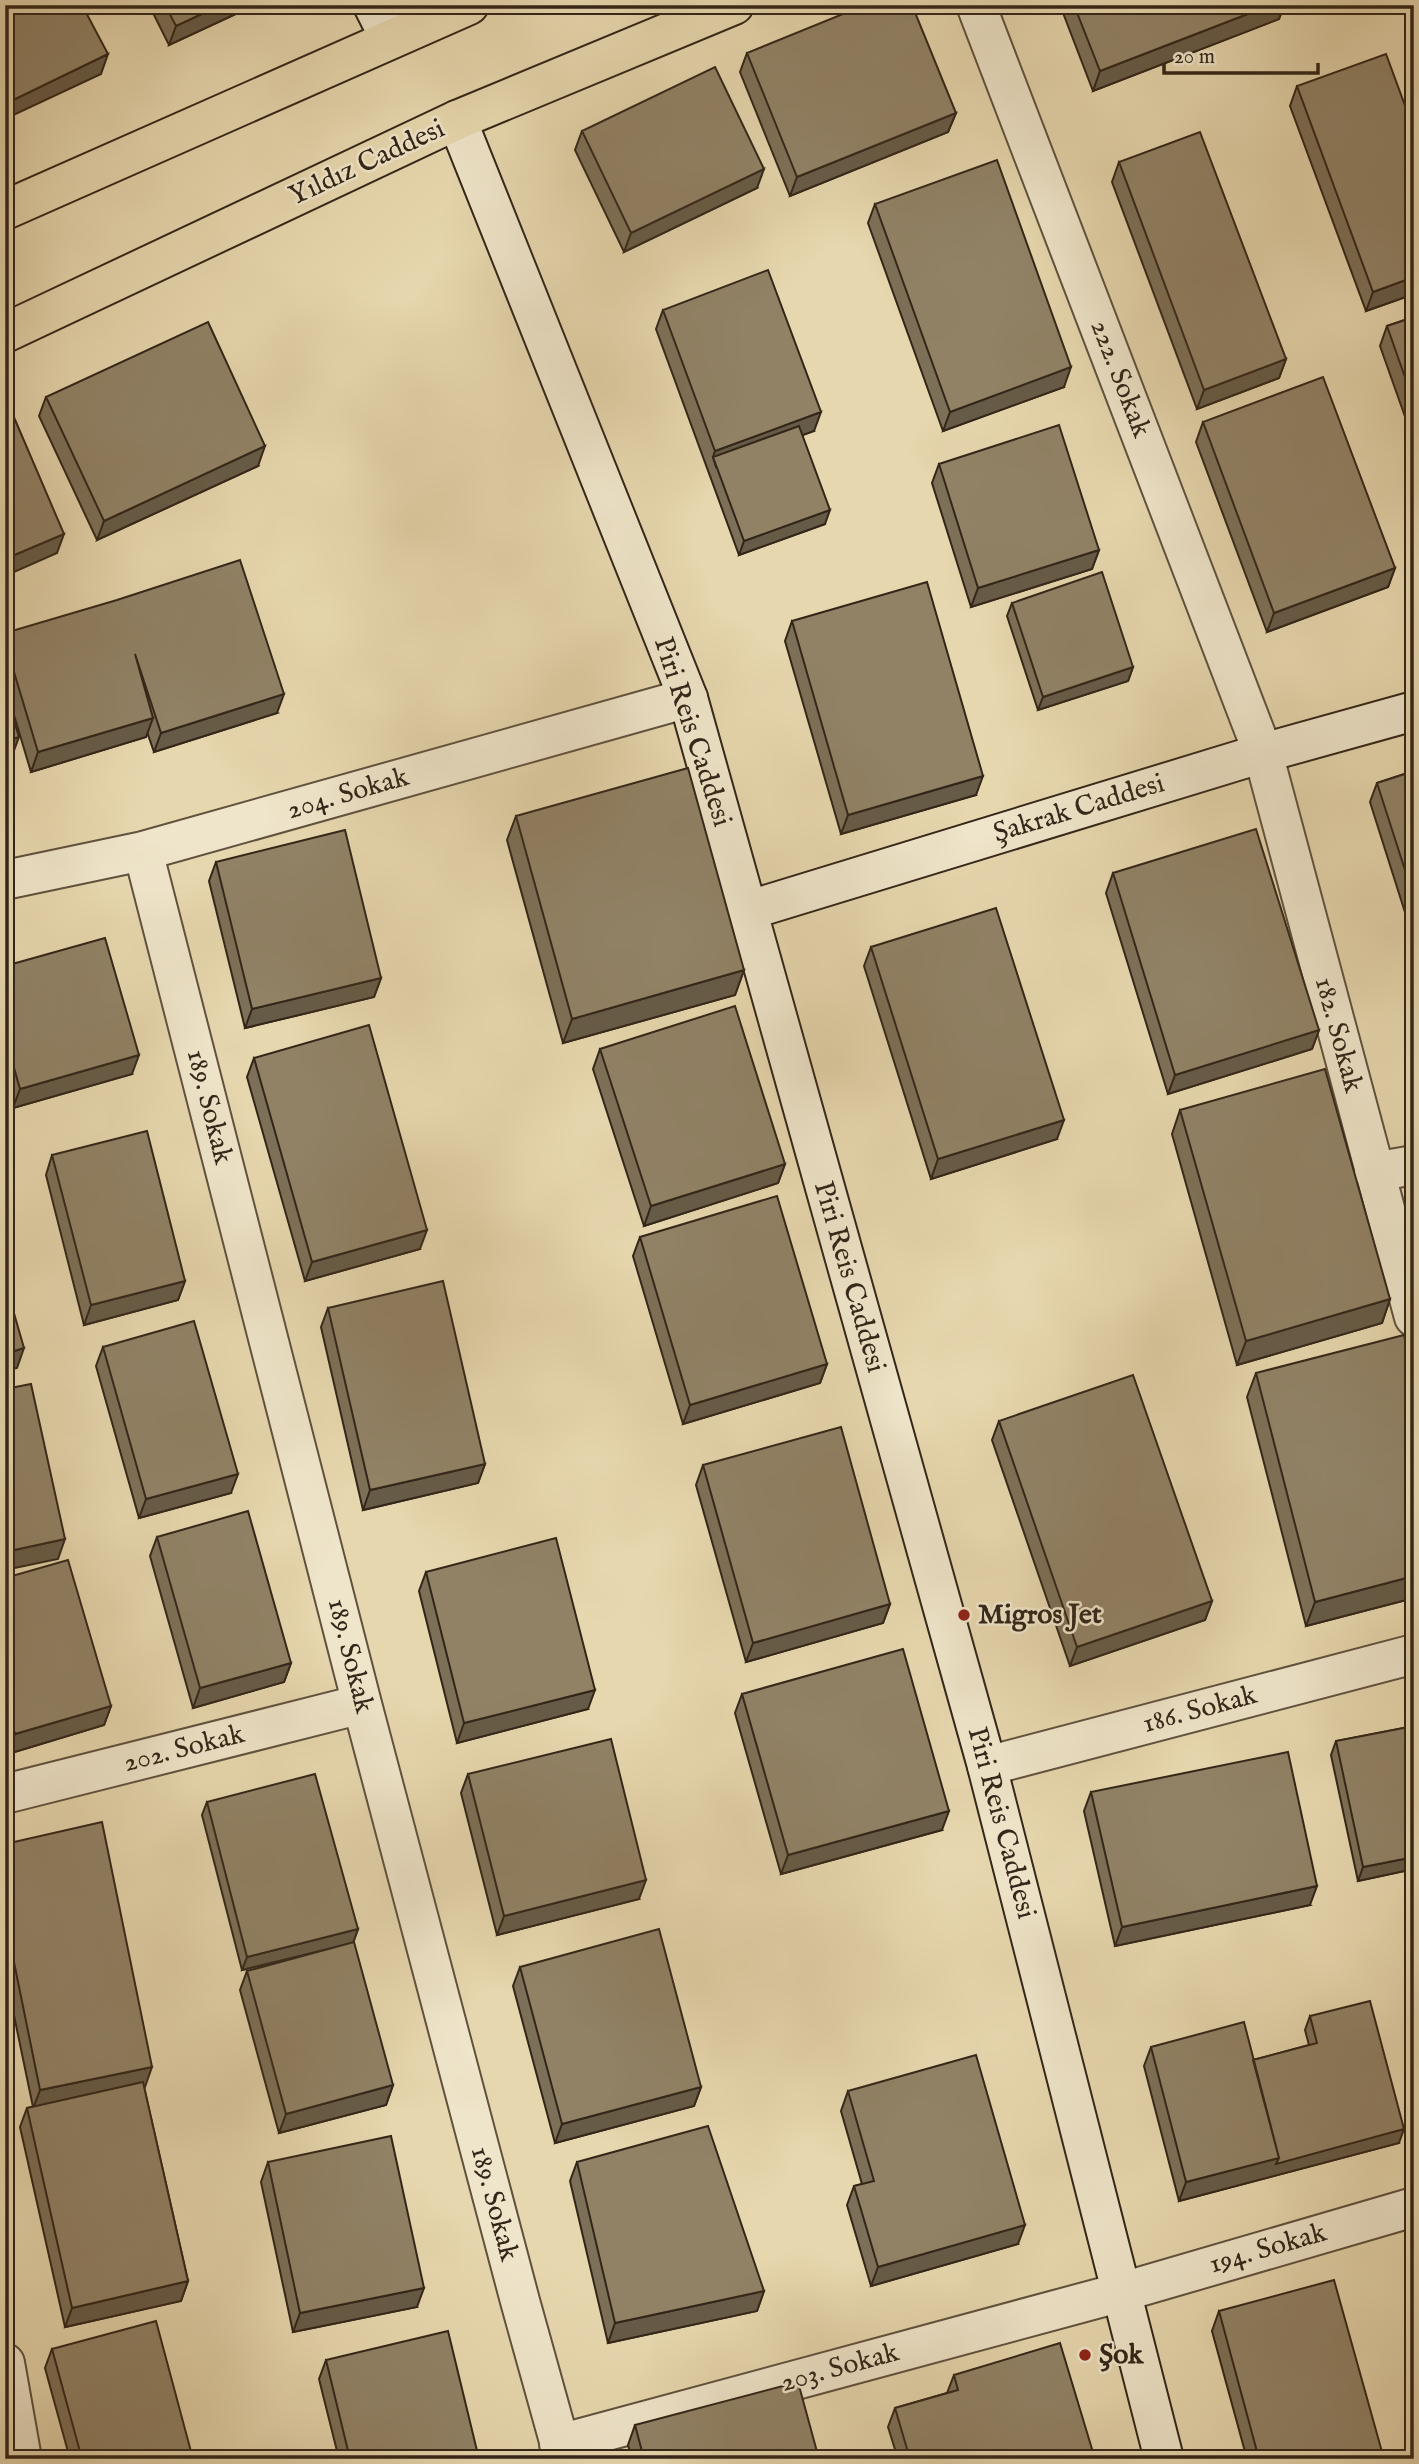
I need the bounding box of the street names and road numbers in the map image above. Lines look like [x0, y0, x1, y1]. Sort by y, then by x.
street label: Yıldız Caddesi [284, 112, 450, 214]
street label: 222. Sokak [1082, 315, 1159, 444]
street label: Piri Reis Caddesi [645, 633, 739, 831]
street label: 204. Sokak [283, 760, 414, 828]
street label: Şakrak Caddesi [989, 766, 1169, 852]
street label: 182. Sokak [1306, 973, 1370, 1098]
street label: 189. Sokak [178, 1046, 240, 1169]
street label: Piri Reis Caddesi [805, 1177, 893, 1377]
street label: 189. Sokak [319, 1595, 381, 1718]
street label: 186. Sokak [1139, 1678, 1262, 1742]
street label: 202. Sokak [120, 1717, 249, 1781]
street label: Piri Reis Caddesi [959, 1723, 1043, 1923]
street label: 189. Sokak [462, 2143, 526, 2266]
street label: 194. Sokak [1205, 2215, 1332, 2282]
street label: 203. Sokak [777, 2335, 904, 2401]

